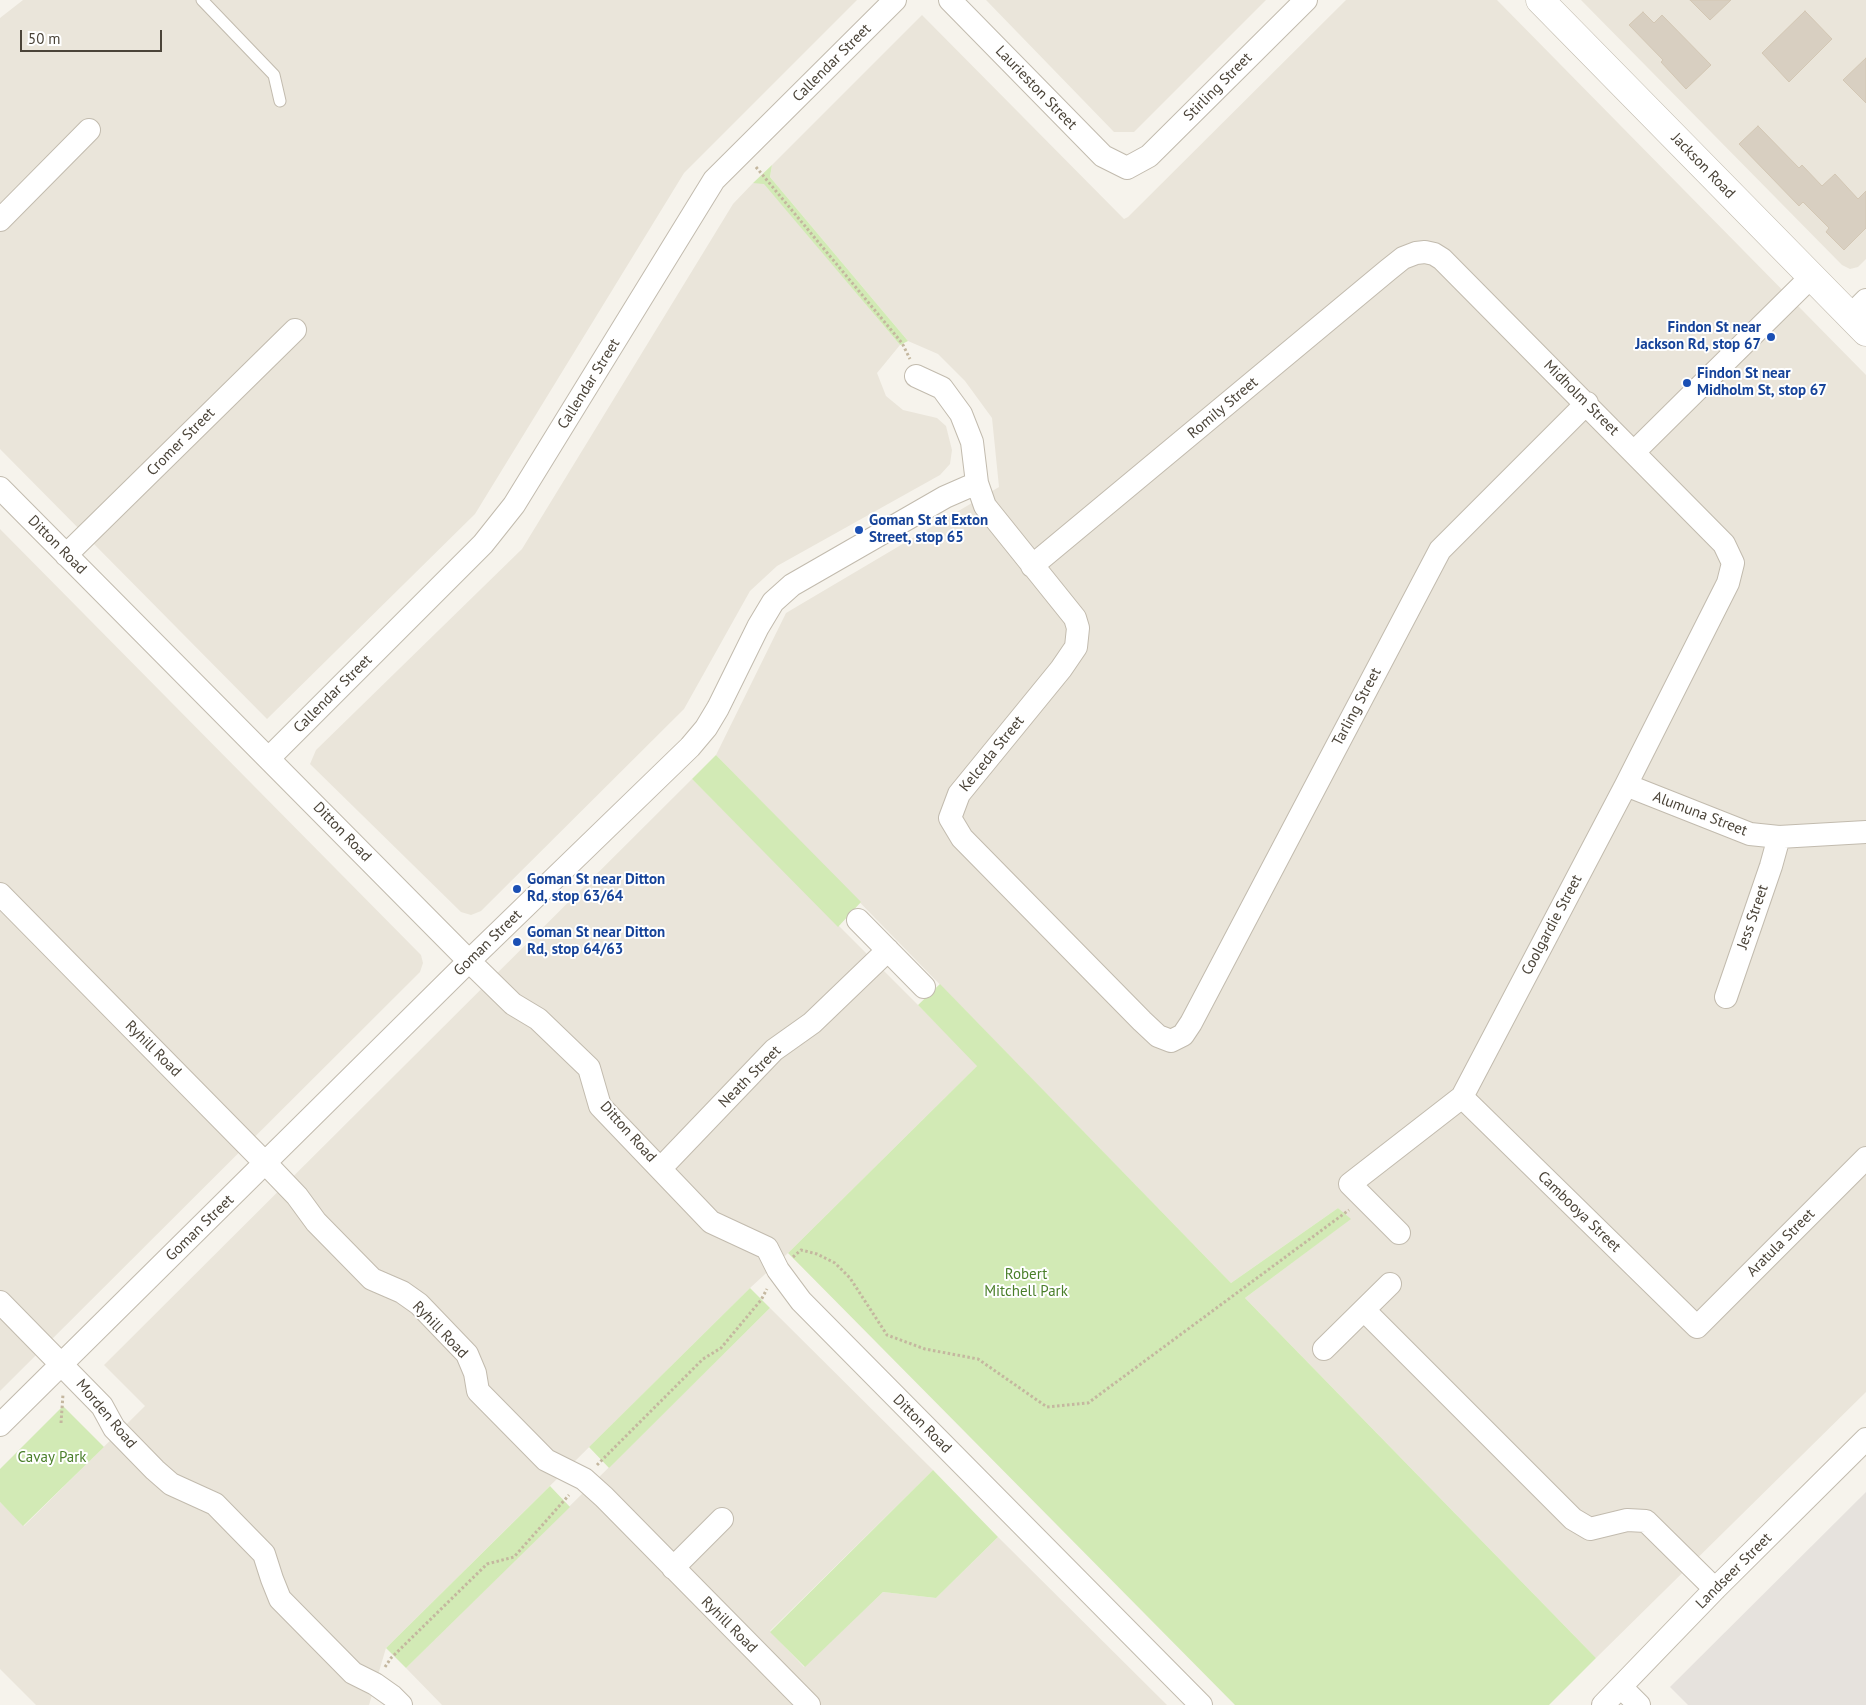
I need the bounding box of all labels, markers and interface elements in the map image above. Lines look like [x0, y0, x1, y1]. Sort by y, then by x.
scale bar [22, 20, 165, 52]
street label: Callendar Street [789, 20, 875, 106]
text: 50 m [28, 29, 61, 48]
street label: Laurieston Street [991, 42, 1081, 134]
street label: Stirling Street [1180, 49, 1256, 125]
street label: Jackson Road [1667, 130, 1739, 202]
place label: Findon St near Jackson Rd, stop 67 [1635, 319, 1761, 354]
marker: Findon St near Jackson Rd, stop 67 [1765, 331, 1777, 343]
street label: Callendar Street [554, 335, 624, 433]
street label: Midholm Street [1540, 357, 1622, 439]
place label: Findon St near Midholm St, stop 67 [1697, 365, 1827, 400]
street label: Romily Street [1184, 373, 1262, 443]
marker: Findon St near Midholm St, stop 67 [1681, 377, 1693, 389]
street label: Cromer Street [143, 404, 219, 480]
street label: Ditton Road [24, 512, 90, 578]
place label: Goman St at Exton Street, stop 65 [869, 512, 988, 547]
marker: Goman St at Exton Street, stop 65 [853, 524, 865, 536]
street label: Callendar Street [290, 651, 376, 737]
street label: Tarling Street [1329, 665, 1385, 749]
street label: Kelceda Street [956, 712, 1028, 796]
street label: Alumuna Street [1650, 788, 1750, 840]
street label: Ditton Road [309, 798, 375, 866]
place label: Goman St near Ditton Rd, stop 63/64 [527, 871, 665, 906]
street label: Coolgardie Street [1518, 872, 1586, 978]
street label: Jess Street [1734, 882, 1772, 952]
marker: Goman St near Ditton Rd, stop 63/64 [511, 883, 523, 895]
street label: Goman Street [450, 906, 526, 980]
place label: Goman St near Ditton Rd, stop 64/63 [527, 924, 665, 959]
marker: Goman St near Ditton Rd, stop 64/63 [511, 936, 523, 948]
street label: Ryhill Road [121, 1017, 185, 1081]
street label: Neath Street [715, 1042, 785, 1112]
street label: Ditton Road [596, 1098, 660, 1166]
street label: Cambooya Street [1534, 1168, 1624, 1256]
street label: Goman Street [162, 1191, 238, 1265]
street label: Aratula Street [1743, 1205, 1819, 1281]
park label: Robert Mitchell Park [984, 1266, 1068, 1301]
street label: Ryhill Road [408, 1298, 472, 1362]
street label: Morden Road [72, 1376, 140, 1452]
street label: Ditton Road [889, 1391, 955, 1457]
park label: Cavay Park [18, 1449, 86, 1467]
street label: Landseer Street [1692, 1529, 1776, 1613]
street label: Ryhill Road [697, 1593, 761, 1657]

